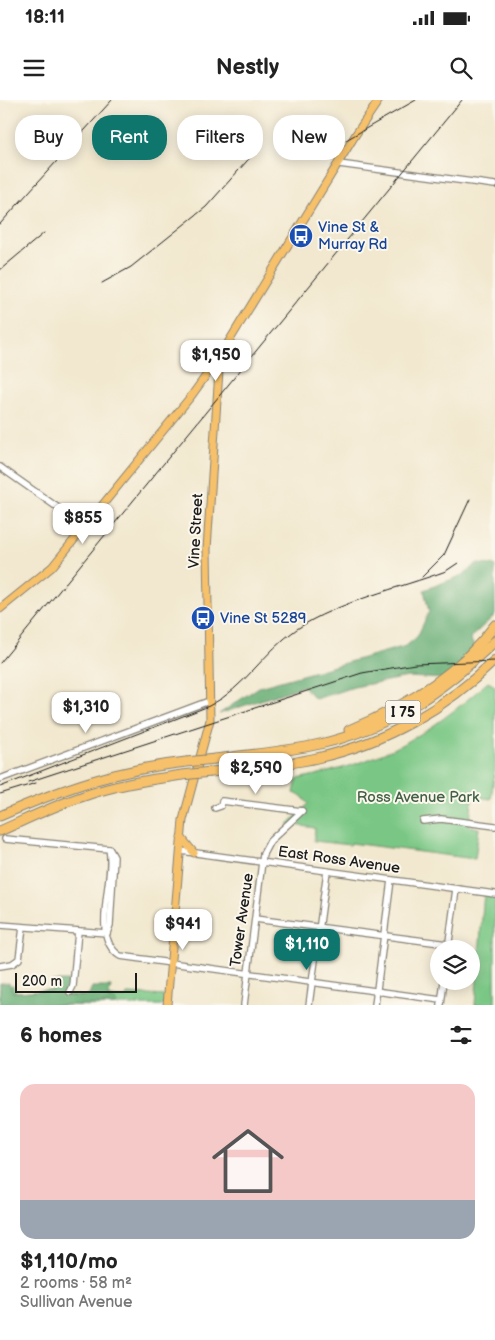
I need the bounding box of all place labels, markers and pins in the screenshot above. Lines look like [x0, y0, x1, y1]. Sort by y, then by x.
place label: Vine St & Murray Rd [318, 218, 387, 254]
bus stop icon: Vine St & Murray Rd [288, 223, 314, 249]
pin: $1,950 [175, 340, 257, 382]
pin: $855 [53, 502, 113, 545]
bus stop icon: Vine St 5289 [190, 605, 216, 631]
place label: Vine St 5289 [220, 609, 306, 628]
pin: $1,310 [45, 692, 127, 734]
pin: $2,590 [215, 752, 297, 795]
pin: $941 [153, 908, 213, 951]
pin: $1,110 [266, 928, 348, 971]

